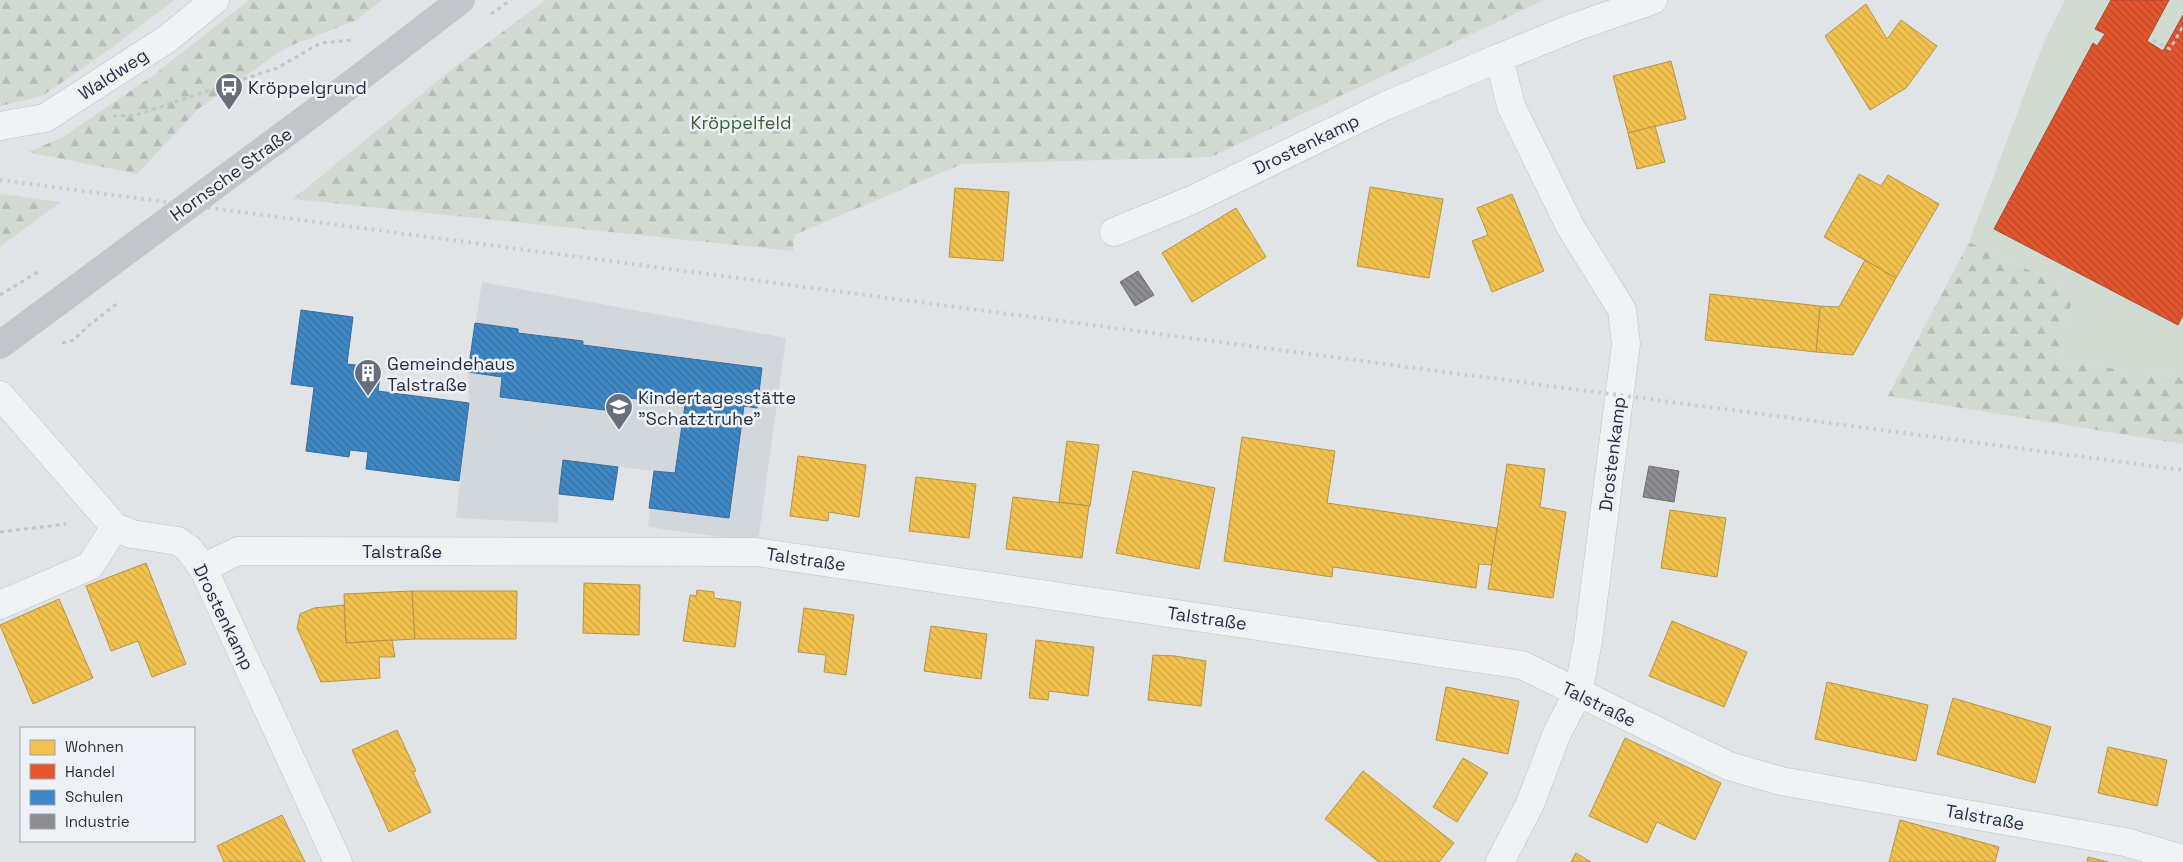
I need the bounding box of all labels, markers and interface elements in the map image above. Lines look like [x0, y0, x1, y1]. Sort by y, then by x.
street label: Waldweg [74, 43, 152, 105]
bus stop icon: Kröppelgrund [214, 72, 244, 111]
place label: Kröppelgrund [248, 76, 367, 99]
street label: Drostenkamp [1249, 108, 1363, 180]
park label: Kröppelfeld [690, 111, 792, 134]
street label: Hornsche Straße [165, 122, 297, 226]
place label: Gemeindehaus Talstraße [387, 352, 515, 396]
building icon: Gemeindehaus Talstraße [353, 358, 383, 397]
place label: Kindertagesstätte "Schatztruhe" [638, 386, 796, 430]
school or university icon: Kindertagesstätte "Schatztruhe" [604, 392, 634, 431]
street label: Drostenkamp [1594, 395, 1630, 513]
street label: Talstraße [362, 540, 442, 563]
street label: Talstraße [765, 542, 847, 576]
street label: Drostenkamp [188, 560, 260, 674]
street label: Talstraße [1166, 601, 1248, 635]
street label: Talstraße [1558, 676, 1640, 732]
legend [20, 727, 195, 842]
text: Wohnen [65, 737, 124, 756]
text: Handel [65, 762, 115, 781]
text: Schulen [65, 787, 123, 806]
street label: Talstraße [1944, 799, 2026, 835]
text: Industrie [65, 812, 130, 831]

